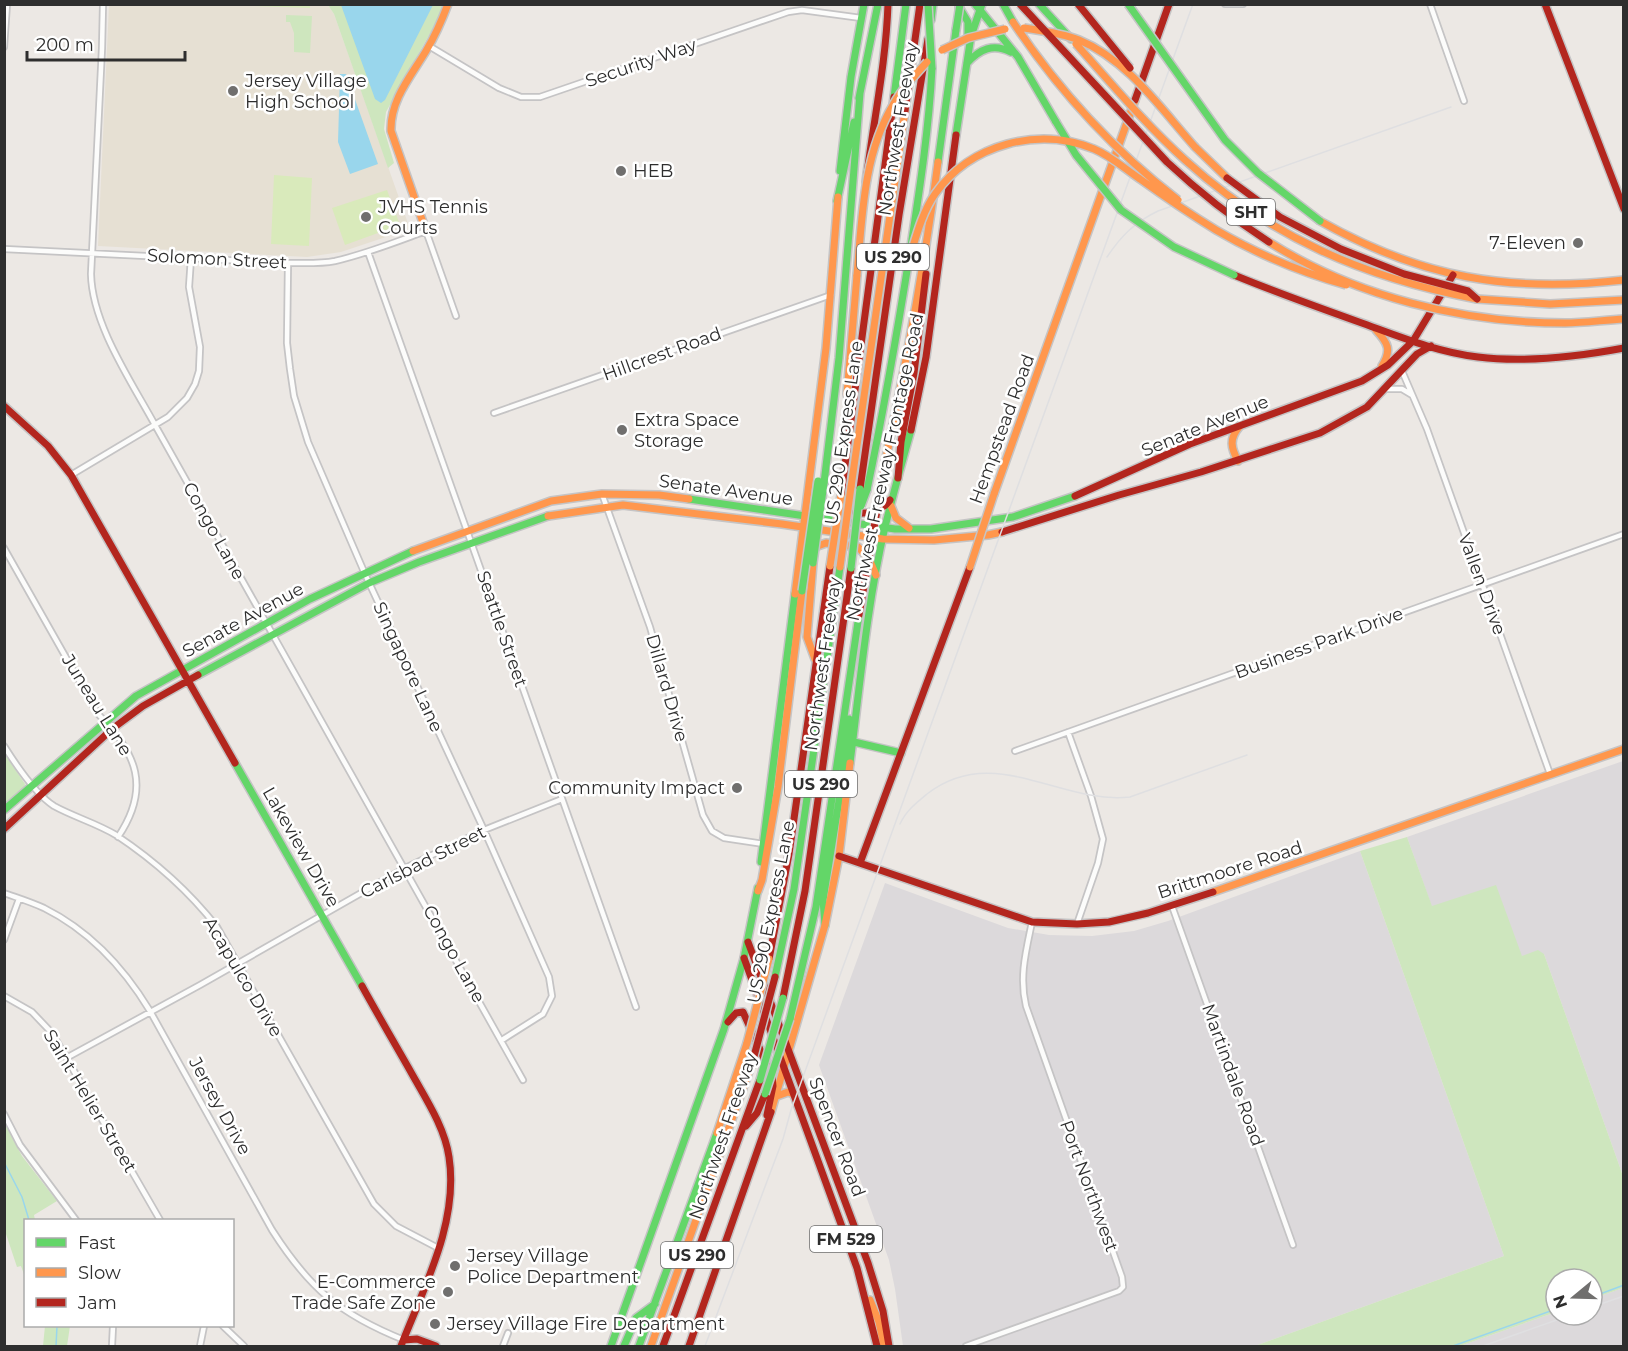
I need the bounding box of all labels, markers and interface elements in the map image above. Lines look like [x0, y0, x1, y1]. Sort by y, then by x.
scale bar [27, 24, 184, 62]
text: 200 m [36, 34, 94, 56]
street label: Security Way [583, 34, 700, 92]
street label: Northwest Freeway [873, 41, 923, 217]
place label: Jersey Village High School [244, 70, 367, 113]
marker: Jersey Village High School [226, 84, 240, 98]
place label: HEB [633, 160, 673, 182]
marker: HEB [614, 164, 628, 178]
place label: JVHS Tennis Courts [377, 196, 488, 239]
road number: SHT [1227, 199, 1275, 225]
marker: JVHS Tennis Courts [359, 210, 373, 224]
place label: 7-Eleven [1489, 232, 1566, 254]
marker: 7-Eleven [1571, 236, 1585, 250]
street label: Solomon Street [146, 244, 288, 274]
road number: US 290 [857, 244, 929, 270]
street label: Northwest Freeway Frontage Road [842, 311, 928, 623]
street label: Hillcrest Road [599, 322, 725, 386]
street label: US 290 Express Lane [820, 339, 868, 527]
street label: Hempstead Road [965, 351, 1039, 507]
street label: Senate Avenue [1138, 390, 1272, 462]
place label: Extra Space Storage [634, 409, 739, 452]
marker: Extra Space Storage [615, 423, 629, 437]
street label: Senate Avenue [658, 470, 795, 510]
street label: Congo Lane [178, 478, 250, 584]
street label: Vallen Drive [1453, 530, 1511, 638]
street label: Seattle Street [472, 568, 532, 690]
street label: Northwest Freeway [800, 575, 846, 752]
street label: Senate Avenue [179, 578, 308, 662]
street label: Singapore Lane [368, 598, 448, 736]
street label: Business Park Drive [1232, 602, 1406, 684]
street label: Dillard Drive [641, 632, 693, 745]
street label: Juneau Lane [57, 649, 137, 760]
road number: US 290 [785, 771, 857, 797]
place label: Community Impact [548, 777, 725, 799]
marker: Community Impact [730, 781, 744, 795]
street label: Lakeview Drive [258, 783, 344, 911]
street label: US 290 Express Lane [742, 819, 800, 1005]
street label: Carlsbad Street [356, 821, 490, 903]
street label: Brittmoore Road [1155, 836, 1305, 904]
street label: Congo Lane [418, 901, 490, 1007]
street label: Acapulco Drive [199, 913, 287, 1041]
street label: Martindale Road [1197, 1001, 1269, 1149]
street label: Saint Helier Street [39, 1025, 141, 1177]
street label: Northwest Freeway [684, 1049, 762, 1222]
street label: Jersey Drive [184, 1052, 256, 1159]
street label: Spencer Road [804, 1074, 870, 1200]
street label: Port Northwest [1055, 1117, 1123, 1255]
legend [24, 1219, 234, 1327]
road number: FM 529 [810, 1226, 882, 1252]
text: Fast [78, 1232, 116, 1254]
road number: US 290 [661, 1242, 733, 1268]
place label: Jersey Village Police Department [466, 1245, 639, 1288]
marker: Jersey Village Police Department [448, 1259, 462, 1273]
text: Slow [78, 1262, 121, 1284]
north arrow [1544, 1267, 1604, 1327]
place label: E-Commerce Trade Safe Zone [292, 1271, 436, 1314]
marker: E-Commerce Trade Safe Zone [441, 1285, 455, 1299]
text: Jam [77, 1292, 117, 1314]
text: N [1549, 1293, 1571, 1311]
place label: Jersey Village Fire Department [446, 1313, 725, 1335]
marker: Jersey Village Fire Department [428, 1317, 442, 1331]

